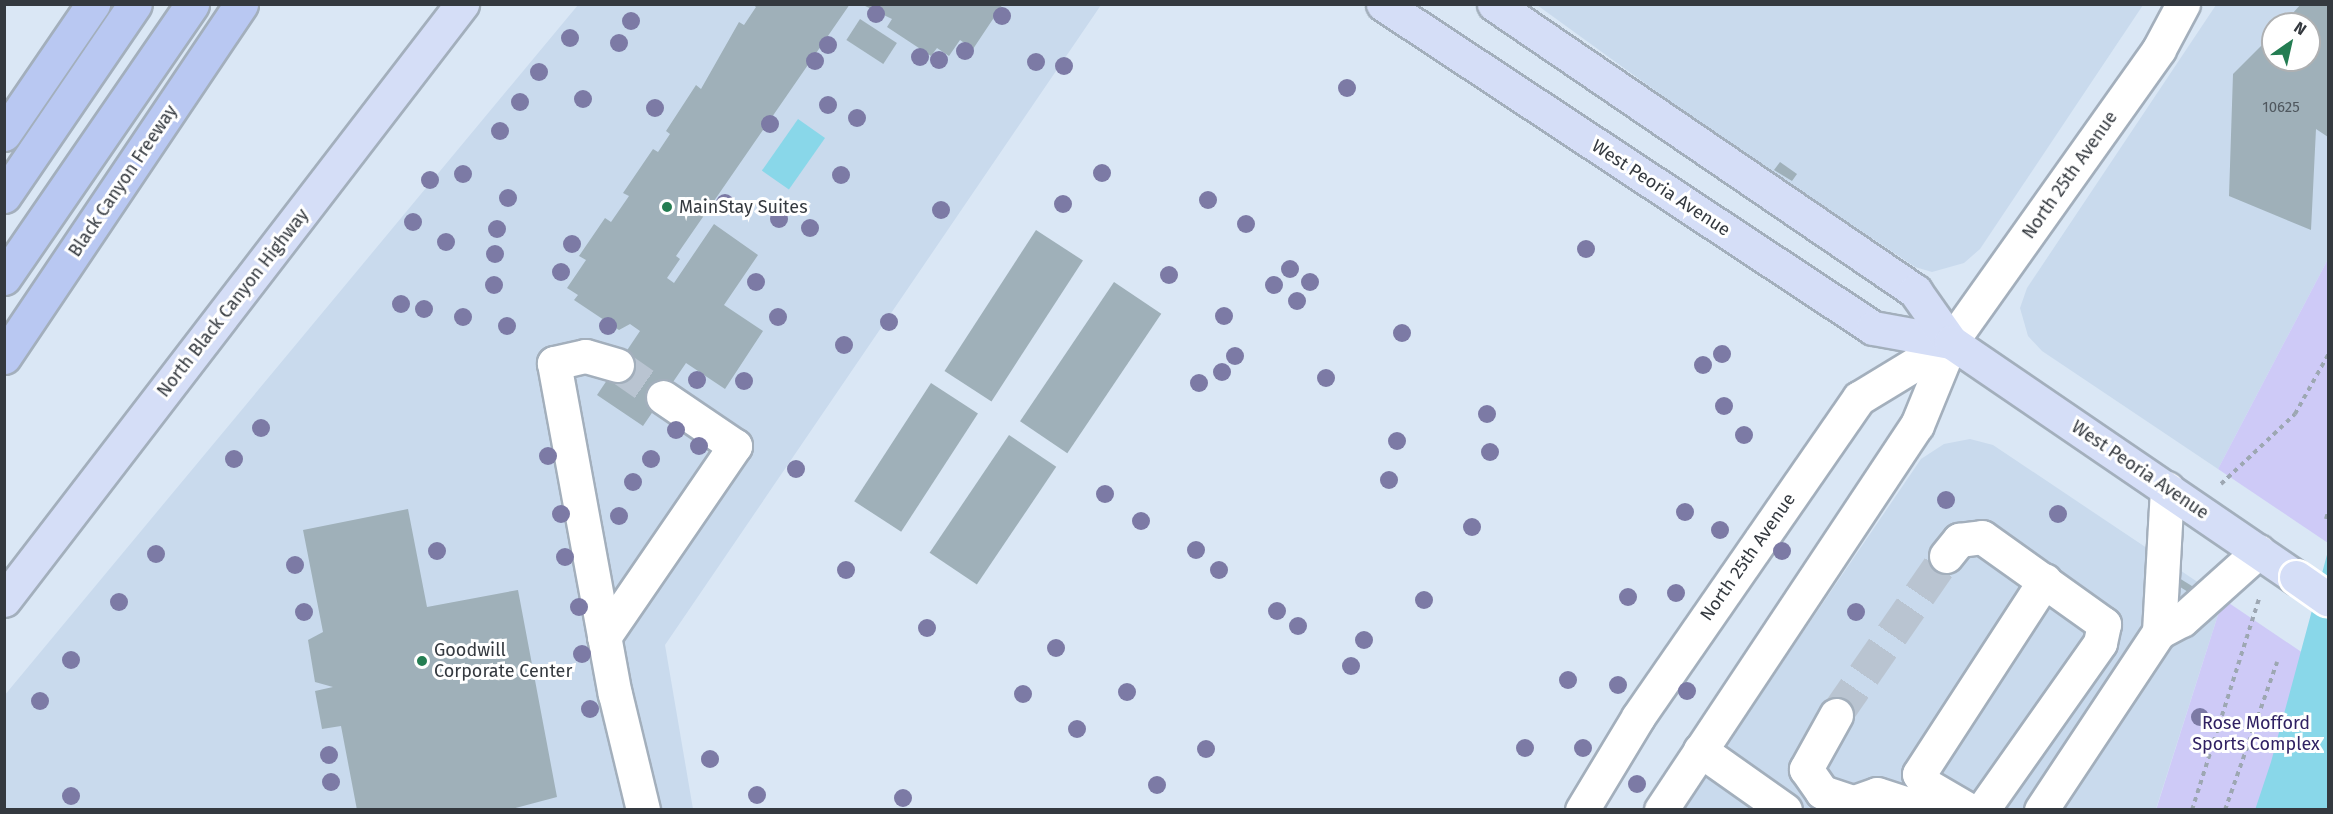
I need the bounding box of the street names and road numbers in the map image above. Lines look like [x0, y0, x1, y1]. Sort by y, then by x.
street label: Black Canyon Freeway [64, 101, 182, 261]
street label: North 25th Avenue [2018, 107, 2122, 243]
street label: West Peoria Avenue [1588, 135, 1734, 241]
street label: North Black Canyon Highway [153, 205, 313, 401]
street label: West Peoria Avenue [2067, 416, 2213, 524]
street label: North 25th Avenue [1696, 489, 1800, 625]

